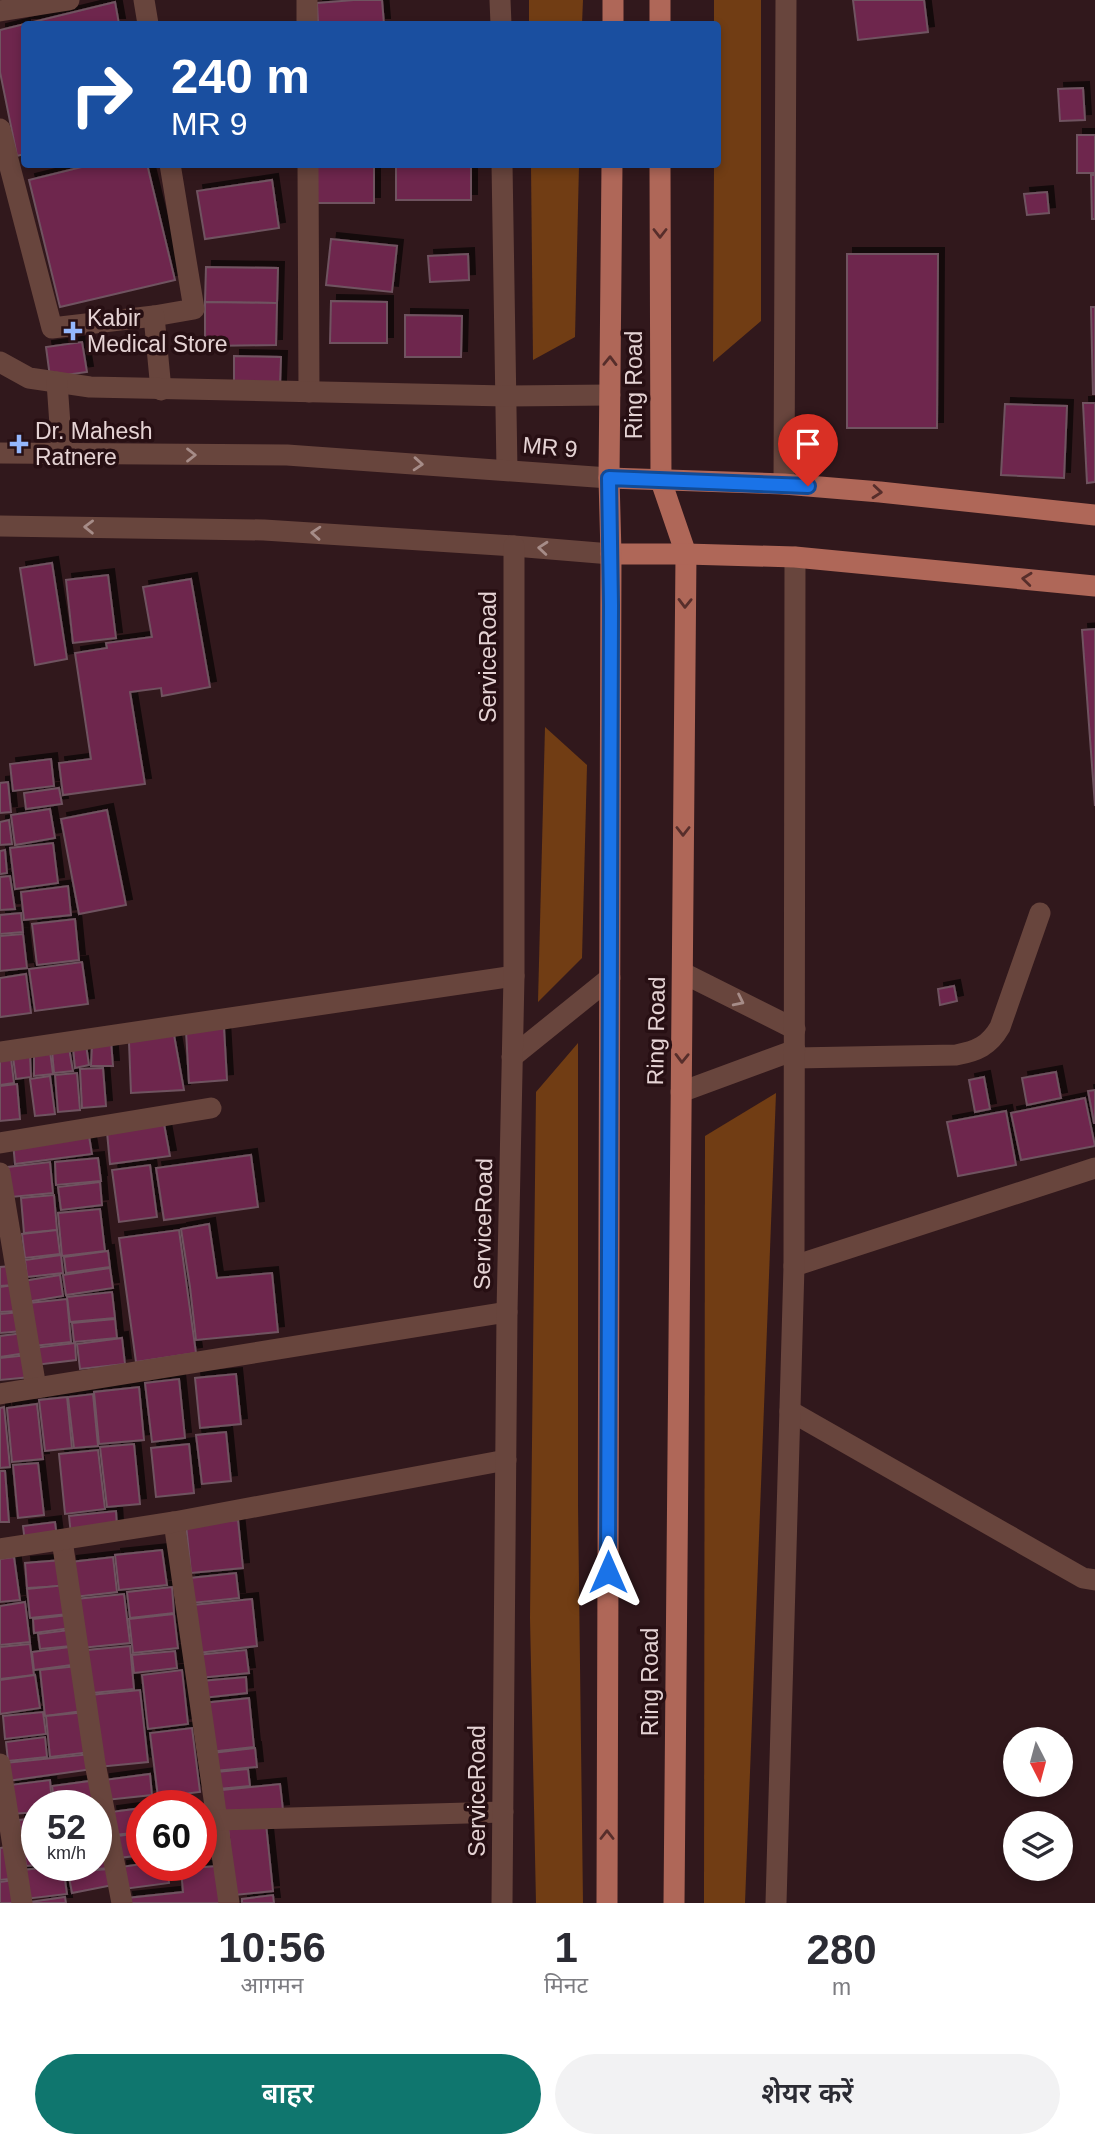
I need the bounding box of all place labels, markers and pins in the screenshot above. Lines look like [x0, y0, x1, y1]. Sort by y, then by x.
place label: Kabir Medical Store [87, 305, 228, 357]
marker: Kabir Medical Store [65, 323, 81, 339]
pin [778, 414, 838, 486]
place label: Dr. Mahesh Ratnere [35, 418, 153, 470]
marker: Dr. Mahesh Ratnere [9, 434, 29, 454]

